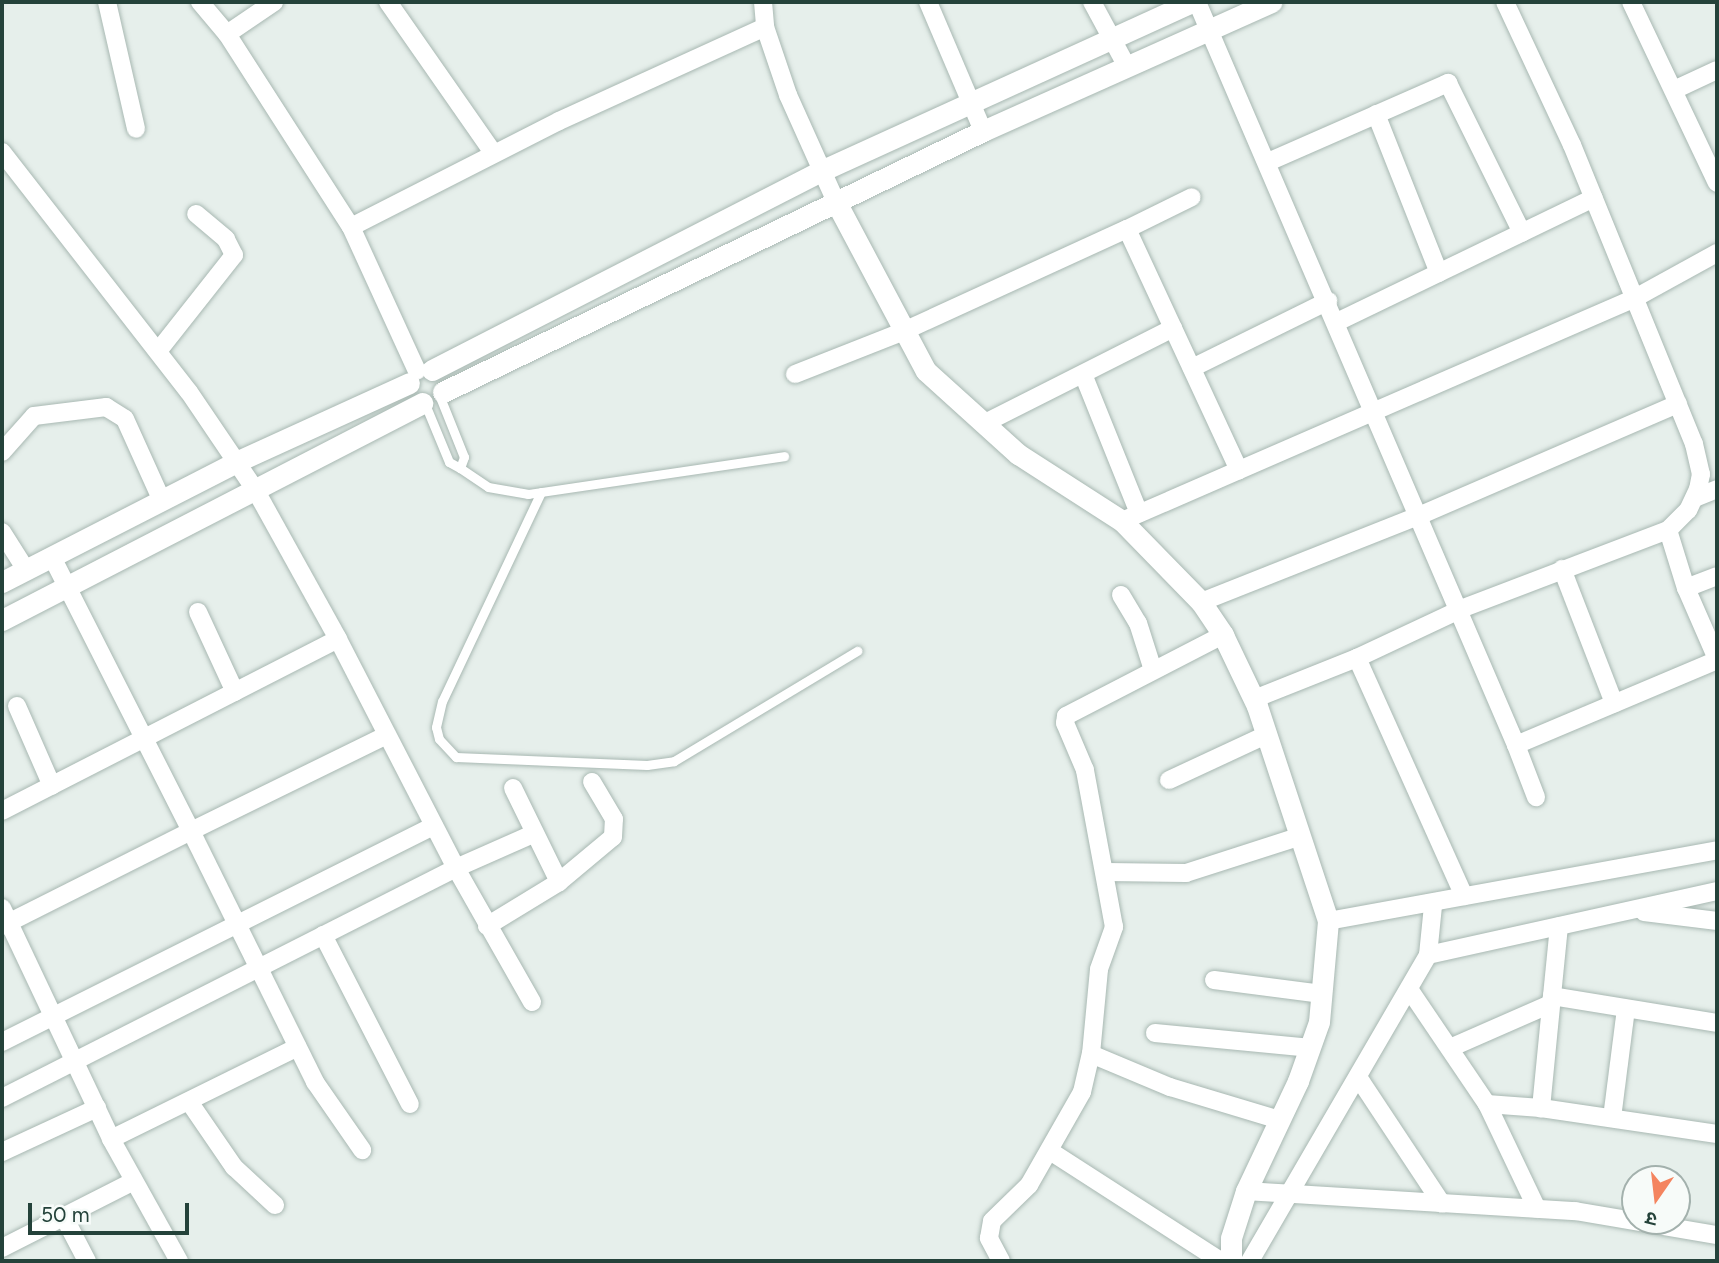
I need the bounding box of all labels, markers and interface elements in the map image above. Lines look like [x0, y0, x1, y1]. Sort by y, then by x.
north arrow [1621, 1165, 1691, 1235]
scale bar [32, 1190, 192, 1234]
text: 50 m [41, 1202, 90, 1227]
text: उ [1643, 1206, 1659, 1231]

